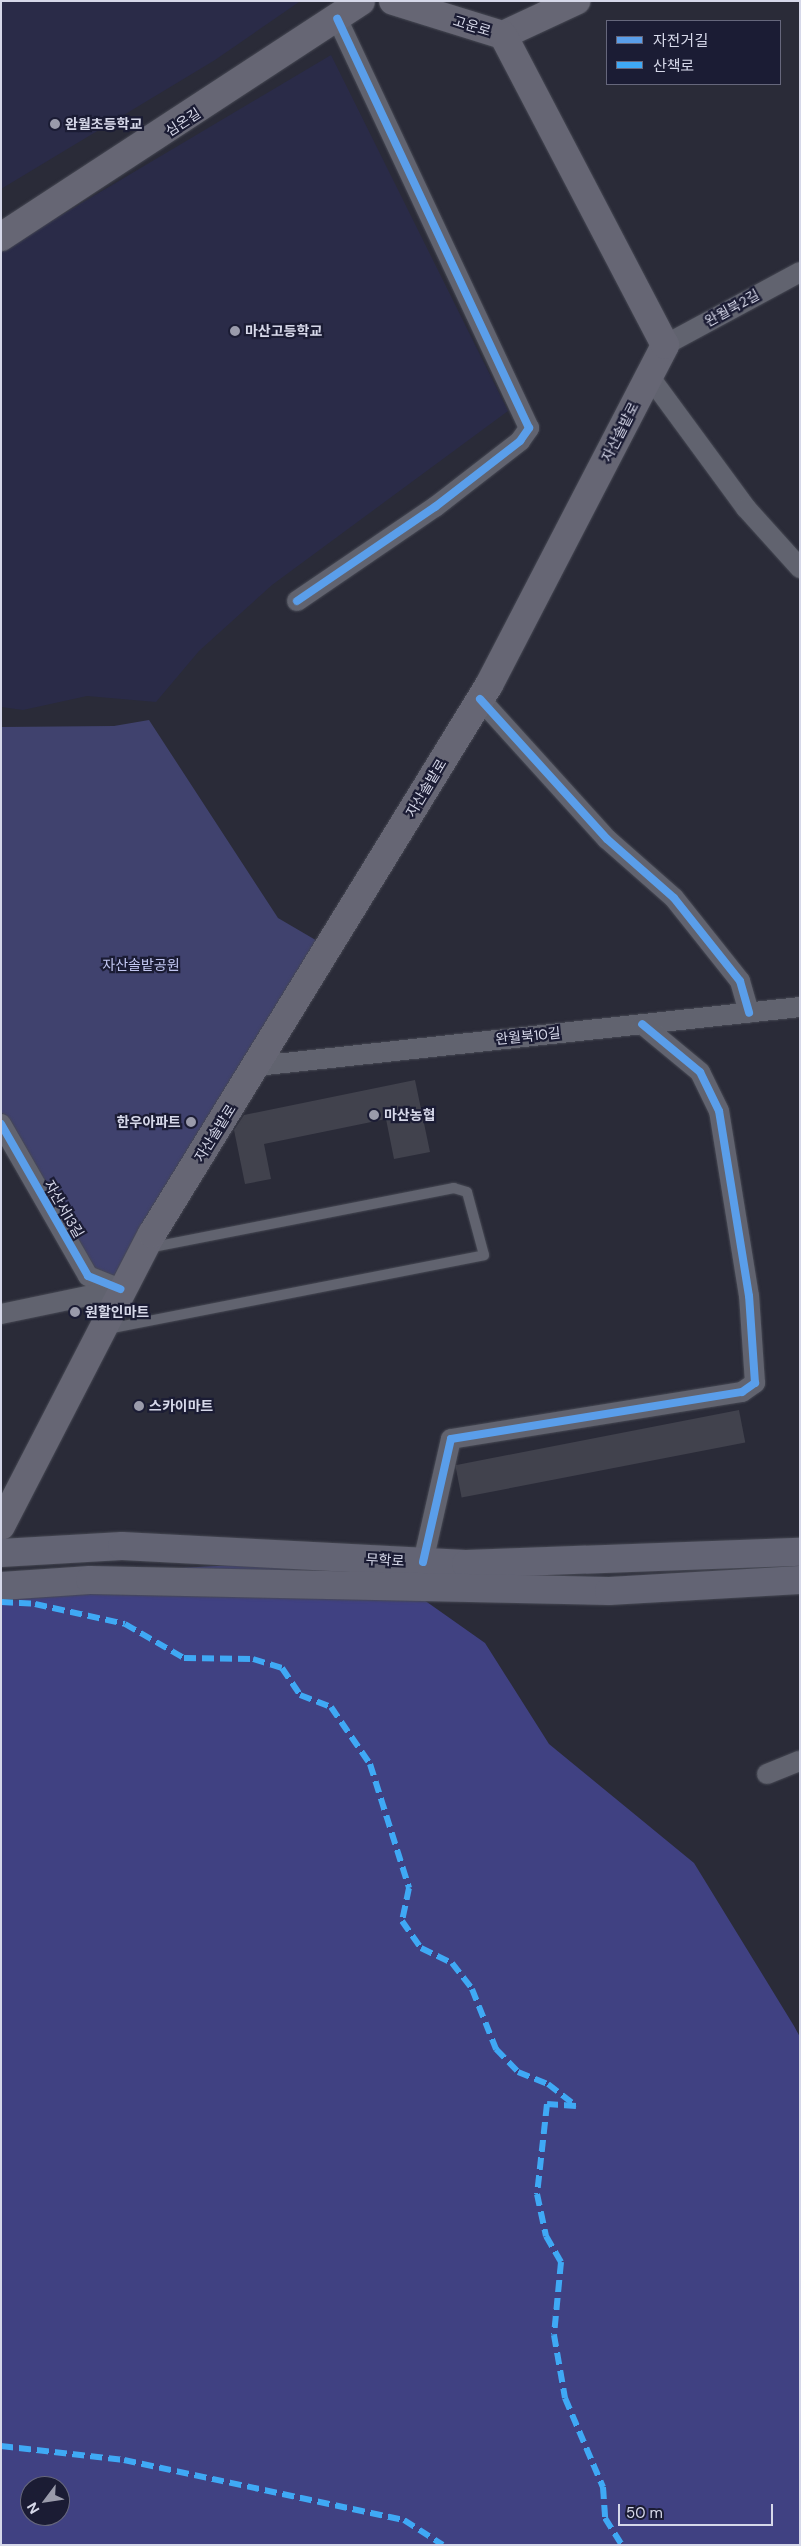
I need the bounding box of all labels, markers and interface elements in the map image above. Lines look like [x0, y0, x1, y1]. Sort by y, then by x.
street label: 고운로 [451, 12, 493, 40]
legend [606, 20, 781, 85]
text: 자전거길 [653, 31, 708, 51]
text: 산책로 [653, 56, 694, 76]
street label: 심온길 [162, 104, 204, 140]
place label: 완월초등학교 [65, 116, 142, 132]
marker: 완월초등학교 [49, 118, 61, 130]
street label: 완월북2길 [702, 286, 762, 330]
place label: 마산고등학교 [245, 323, 322, 339]
marker: 마산고등학교 [229, 325, 241, 337]
street label: 자산솔밭로 [598, 399, 642, 465]
street label: 자산솔밭로 [402, 756, 450, 820]
park label: 자산솔밭공원 [102, 957, 180, 973]
street label: 완월북10길 [495, 1024, 561, 1048]
street label: 자산솔밭로 [191, 1101, 239, 1165]
place label: 마산농협 [384, 1107, 436, 1123]
marker: 마산농협 [368, 1109, 380, 1121]
place label: 한우아파트 [117, 1114, 181, 1130]
marker: 한우아파트 [185, 1116, 197, 1128]
street label: 자산서13길 [41, 1177, 87, 1241]
place label: 원할인마트 [85, 1304, 149, 1320]
marker: 원할인마트 [69, 1306, 81, 1318]
place label: 스카이마트 [149, 1398, 213, 1414]
marker: 스카이마트 [133, 1400, 145, 1412]
street label: 무학로 [365, 1551, 405, 1569]
north arrow [20, 2476, 70, 2526]
scale bar [621, 2494, 776, 2526]
text: N [23, 2499, 43, 2517]
text: 50 m [626, 2503, 663, 2523]

